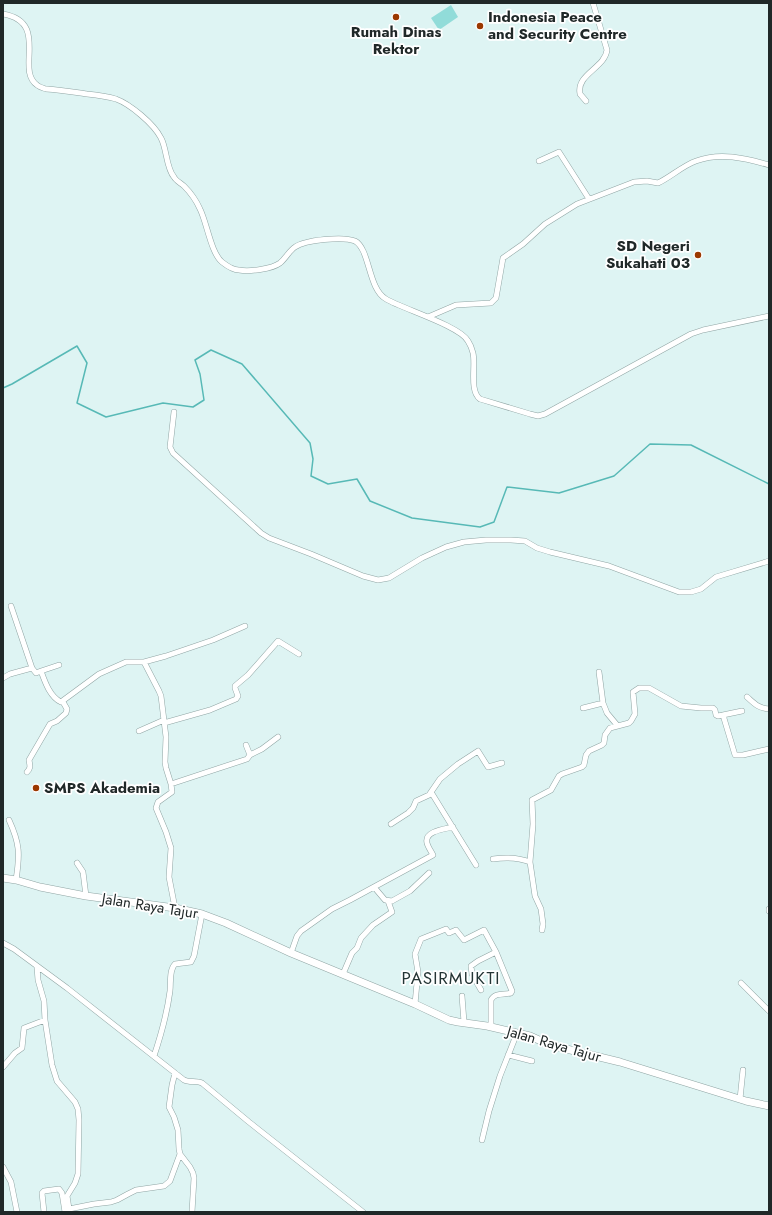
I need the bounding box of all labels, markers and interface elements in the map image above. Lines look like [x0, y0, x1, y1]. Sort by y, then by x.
place label: Indonesia Peace and Security Centre [488, 6, 627, 45]
marker: Rumah Dinas Rektor [391, 12, 401, 22]
place label: Rumah Dinas Rektor [351, 21, 441, 60]
marker: Indonesia Peace and Security Centre [475, 21, 485, 31]
place label: SD Negeri Sukahati 03 [606, 235, 690, 274]
marker: SD Negeri Sukahati 03 [693, 250, 703, 260]
place label: SMPS Akademia [44, 777, 160, 799]
marker: SMPS Akademia [31, 783, 41, 793]
street label: Jalan Raya Tajur [98, 887, 201, 925]
district label: PASIRMUKTI [402, 966, 500, 990]
street label: Jalan Raya Tajur [502, 1019, 605, 1068]

